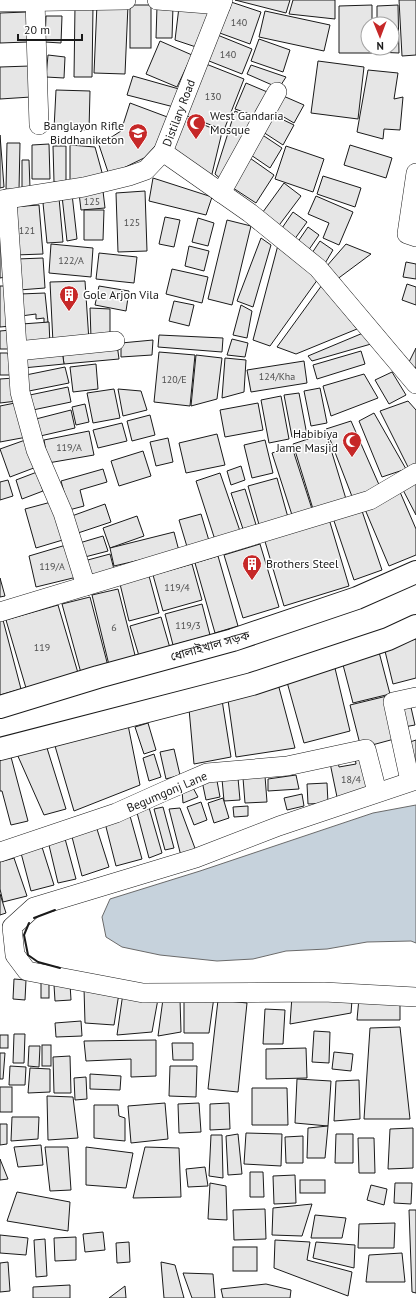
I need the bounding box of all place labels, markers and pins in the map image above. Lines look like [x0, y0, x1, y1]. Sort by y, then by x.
place label: West Gandaria Mosque [210, 108, 283, 137]
mosque icon: West Gandaria Mosque [185, 112, 207, 140]
place label: Banglayon Rifle Biddhaniketon [43, 118, 124, 147]
school or university icon: Banglayon Rifle Biddhaniketon [127, 122, 149, 150]
building icon: Gole Arjon Vila [58, 284, 80, 312]
place label: Gole Arjon Vila [83, 287, 159, 302]
place label: Habibiya Jame Masjid [275, 426, 338, 455]
mosque icon: Habibiya Jame Masjid [341, 430, 363, 458]
building icon: Brothers Steel [241, 553, 263, 581]
place label: Brothers Steel [266, 556, 339, 571]

